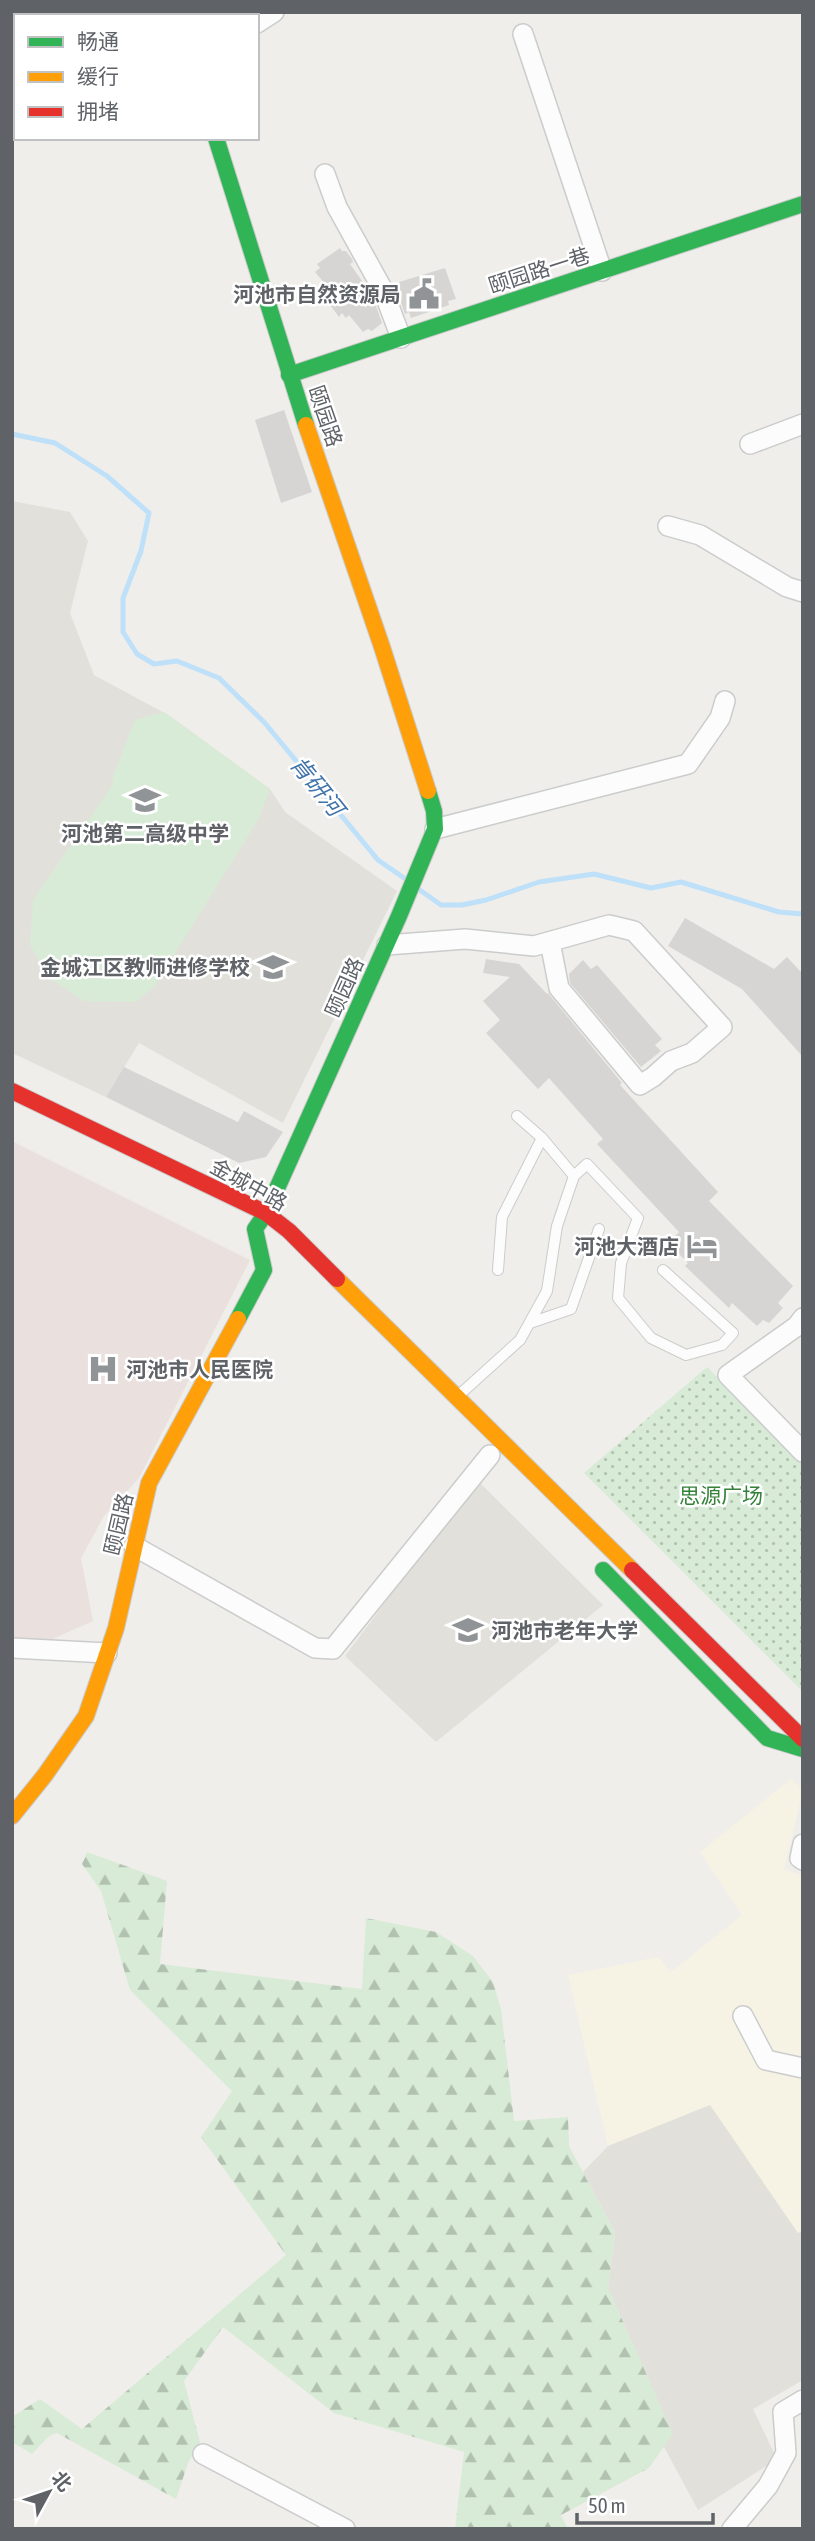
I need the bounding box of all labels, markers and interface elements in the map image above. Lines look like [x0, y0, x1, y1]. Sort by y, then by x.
legend [14, 14, 259, 140]
text: 畅通 [77, 29, 119, 53]
text: 缓行 [77, 64, 119, 88]
text: 拥堵 [77, 99, 119, 123]
street label: 颐园路一巷 [485, 242, 593, 298]
public building icon: 河池市自然资源局 [407, 277, 441, 311]
place label: 河池市自然资源局 [233, 282, 401, 306]
street label: 颐园路 [304, 382, 348, 450]
water label: 肯研河 [285, 751, 351, 824]
school or university icon: 河池第二高级中学 [128, 783, 162, 817]
place label: 河池第二高级中学 [61, 821, 229, 845]
school or university icon: 金城江区教师进修学校 [256, 950, 290, 984]
street label: 颐园路 [320, 953, 368, 1021]
place label: 金城江区教师进修学校 [40, 955, 250, 979]
street label: 金城中路 [206, 1153, 292, 1215]
hotel icon: 河池大酒店 [685, 1229, 719, 1263]
place label: 河池大酒店 [574, 1234, 679, 1258]
hospital icon: 河池市人民医院 [86, 1352, 120, 1386]
place label: 河池市人民医院 [126, 1357, 273, 1381]
park label: 思源广场 [679, 1483, 763, 1507]
street label: 颐园路 [99, 1491, 137, 1557]
school or university icon: 河池市老年大学 [451, 1613, 485, 1647]
place label: 河池市老年大学 [491, 1618, 638, 1642]
north arrow [14, 2457, 84, 2527]
text: 北 [47, 2467, 77, 2495]
scale bar [577, 2482, 714, 2526]
text: 50 m [588, 2493, 626, 2517]

